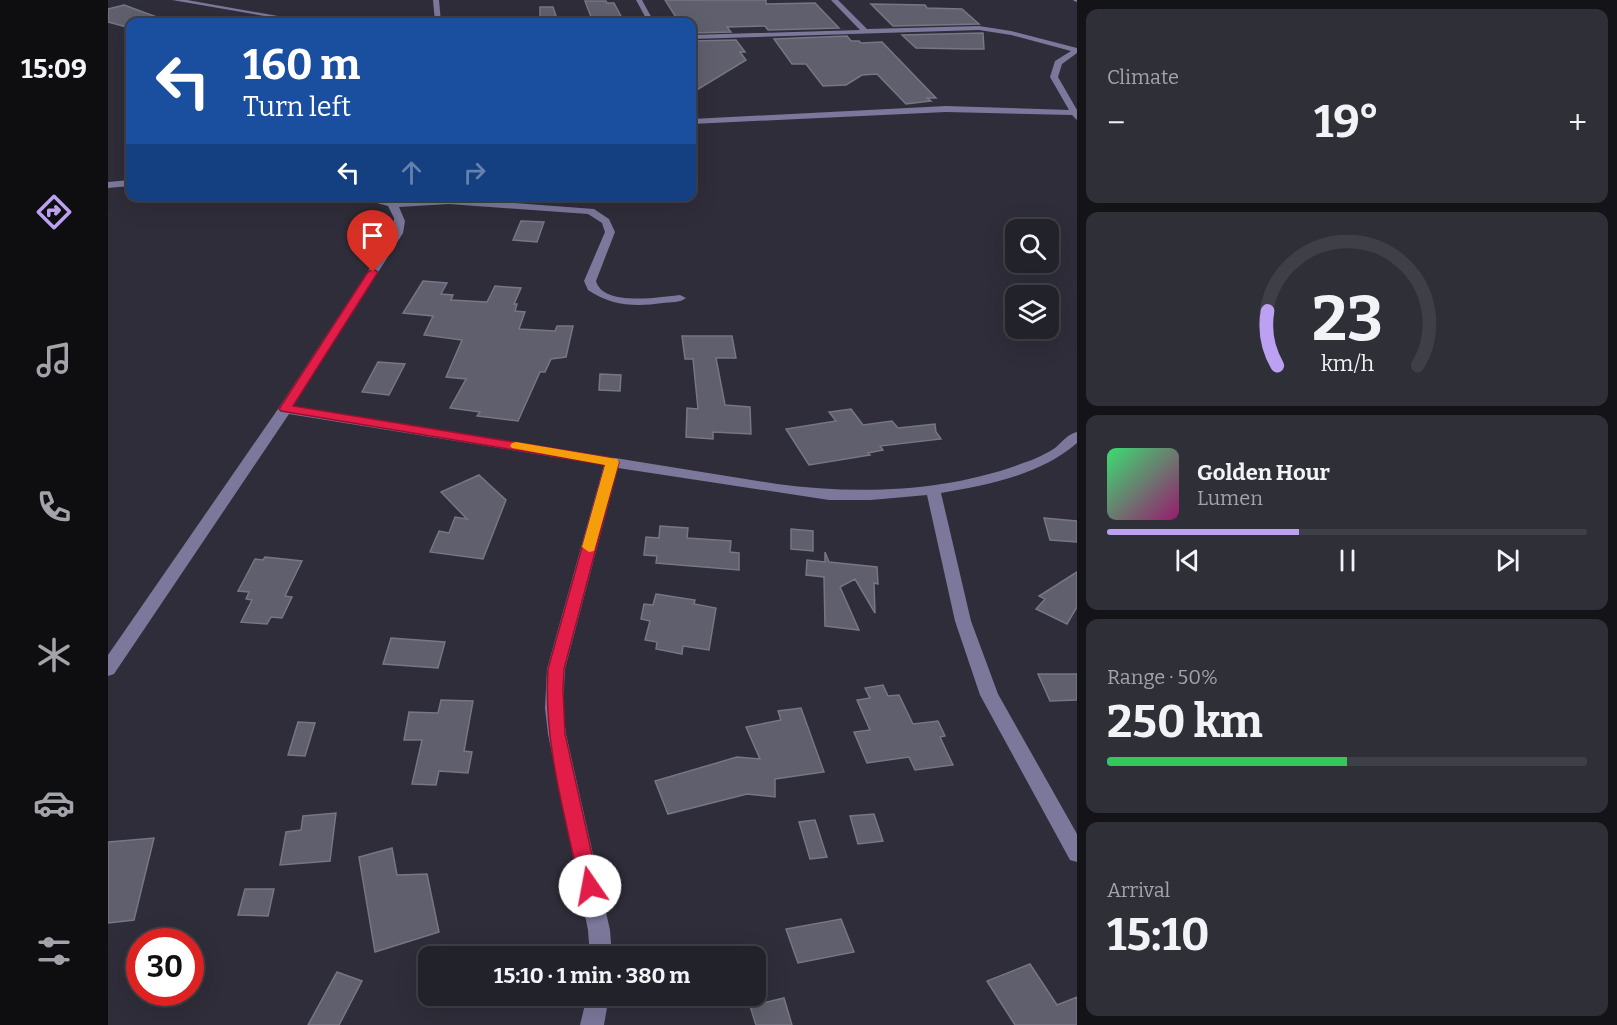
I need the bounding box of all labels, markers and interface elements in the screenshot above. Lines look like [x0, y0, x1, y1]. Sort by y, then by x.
text: 160 m [243, 40, 360, 90]
icon: left [144, 42, 222, 120]
text: 15:09 [21, 53, 87, 85]
text: Climate [1107, 65, 1179, 89]
text: Turn left [243, 91, 351, 123]
text: 19° [1314, 95, 1379, 149]
text: − [1107, 103, 1125, 143]
text: + [1568, 103, 1587, 143]
icon: left [332, 156, 365, 189]
icon: ahead [395, 156, 428, 189]
icon: right [458, 156, 491, 189]
icon: directions [33, 191, 75, 233]
pin [347, 210, 398, 272]
icon: arrive [356, 219, 389, 252]
map controls [1005, 219, 1059, 339]
button: search [1005, 219, 1059, 273]
text: 23 [1311, 282, 1383, 357]
button: layers [1005, 285, 1059, 339]
icon: music [33, 339, 75, 381]
text: km/h [1320, 352, 1374, 378]
text: Golden Hour [1197, 459, 1330, 486]
icon: phone [33, 486, 75, 528]
text: Lumen [1197, 486, 1263, 510]
icon: previous [1171, 544, 1204, 577]
icon: pause [1331, 544, 1364, 577]
icon: next [1491, 544, 1524, 577]
icon: climate [33, 634, 75, 676]
text: Range · 50% [1107, 665, 1218, 689]
text: 250 km [1107, 695, 1263, 749]
icon: car [33, 782, 75, 824]
position arrow [558, 854, 622, 918]
text: Arrival [1107, 878, 1170, 902]
text: 15:10 [1107, 908, 1210, 962]
speed limit sign: 30 [126, 928, 204, 1006]
icon: filters [33, 930, 75, 972]
text: 15:10 · 1 min · 380 m [494, 962, 690, 989]

